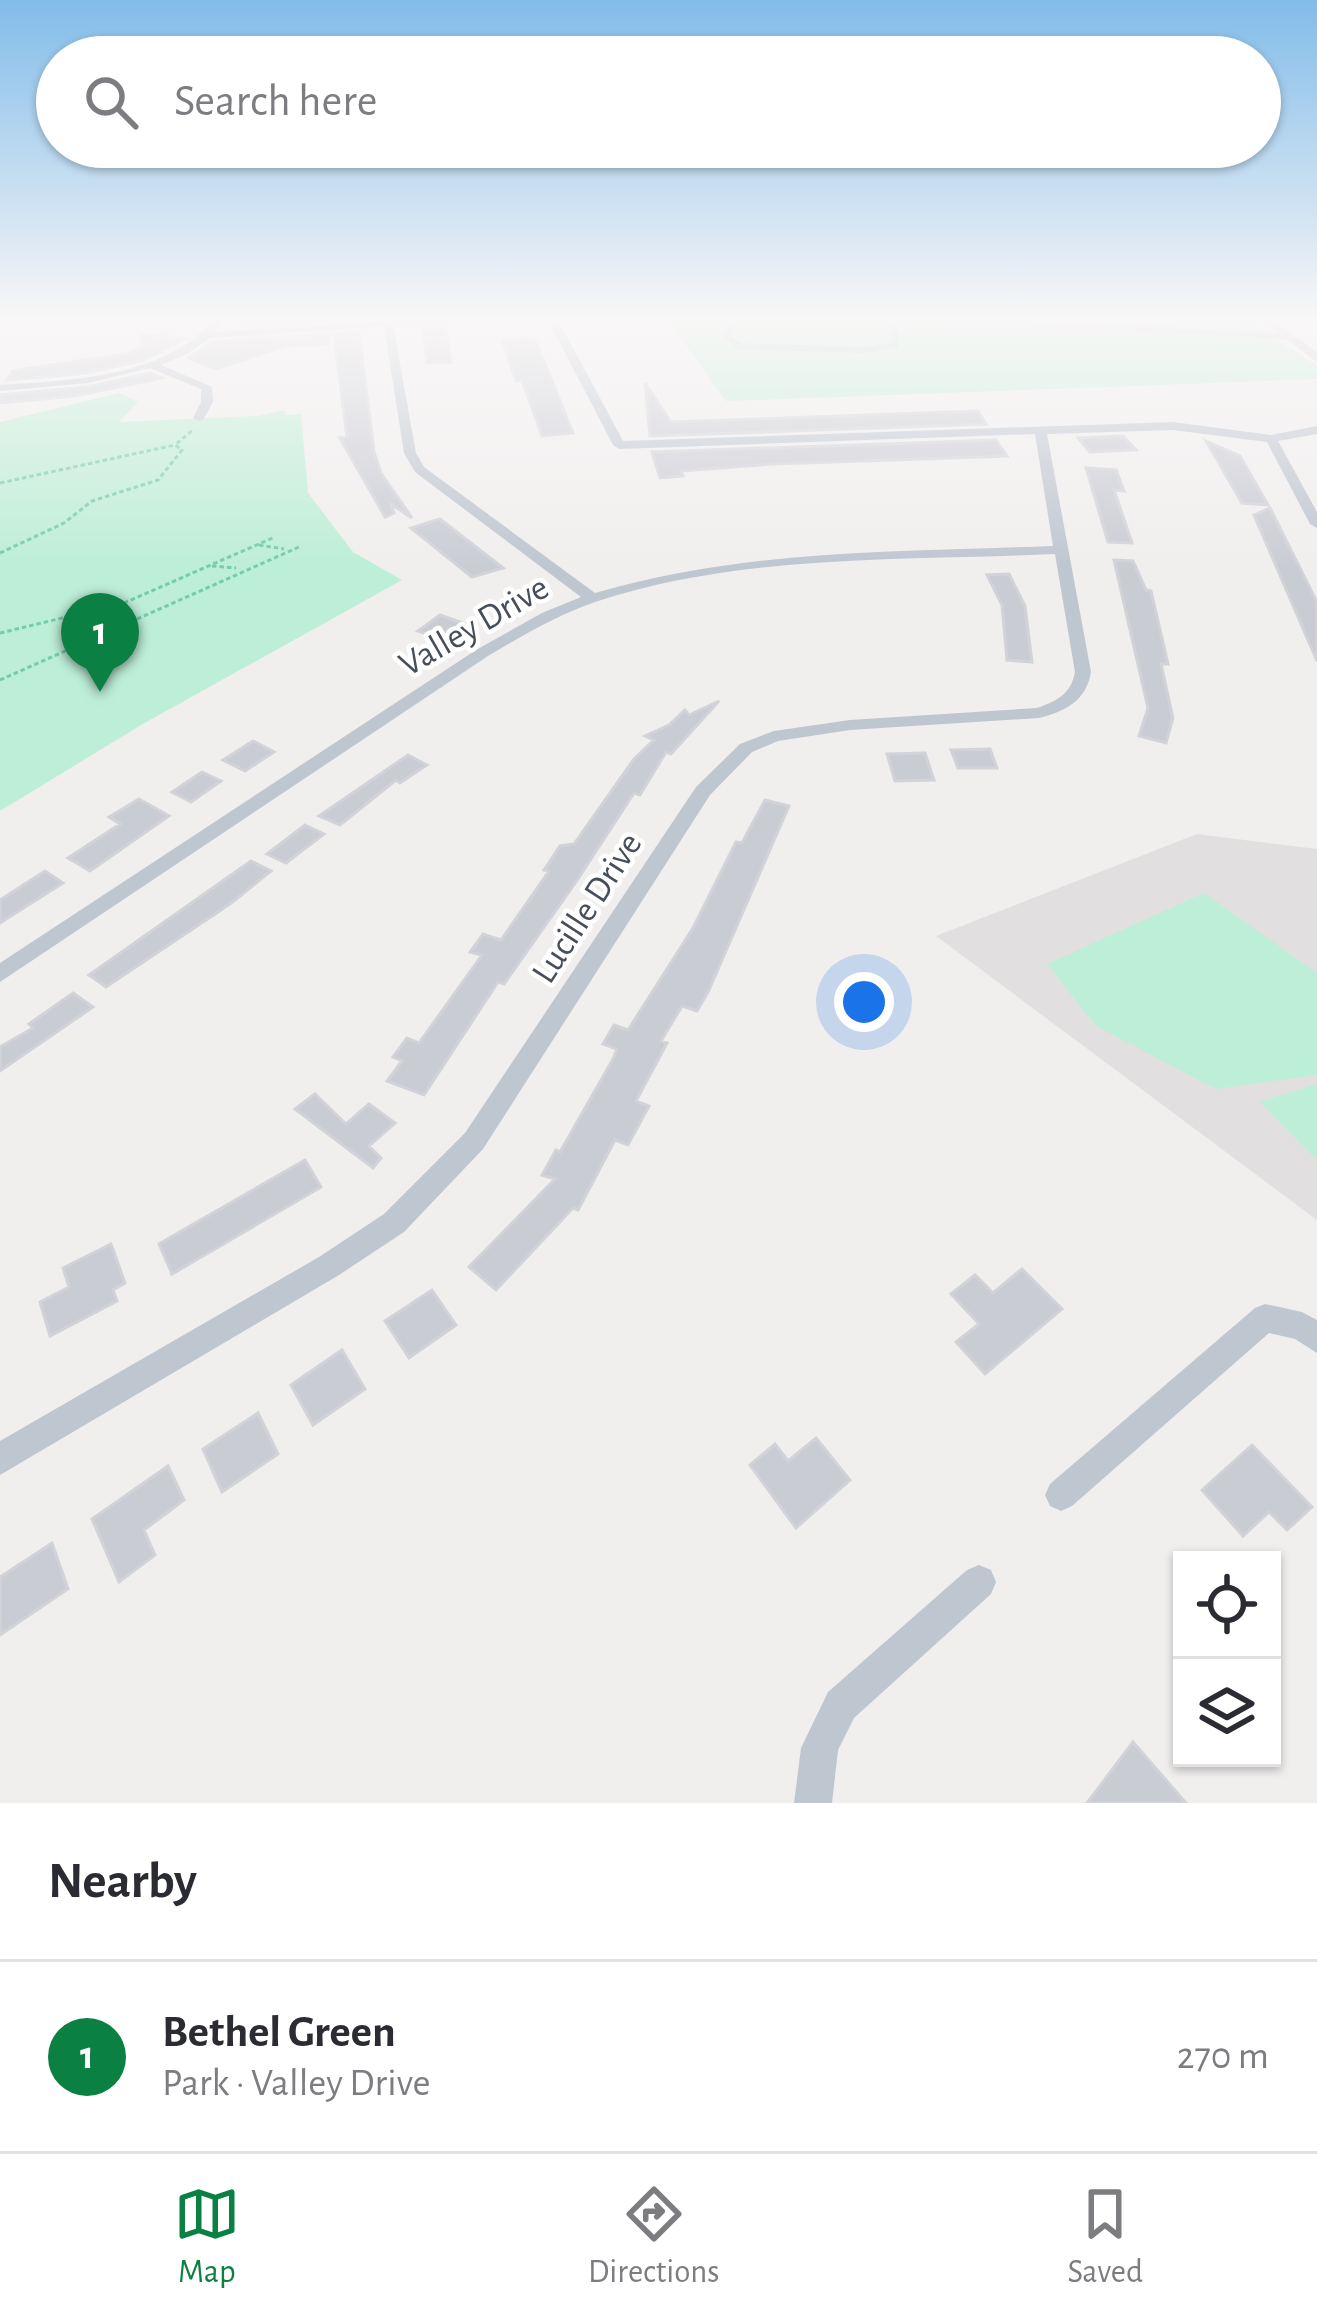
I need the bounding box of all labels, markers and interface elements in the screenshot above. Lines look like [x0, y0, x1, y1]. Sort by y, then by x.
search box [36, 36, 1281, 168]
icon: search [78, 69, 144, 135]
text: Search here [174, 79, 377, 124]
street label: Valley Drive [393, 569, 555, 683]
pin: 1 [61, 593, 139, 692]
street label: Lucille Drive [525, 826, 649, 990]
your location [834, 972, 894, 1032]
map controls [1173, 1551, 1281, 1767]
button: locate [1173, 1551, 1281, 1659]
button: layers [1173, 1659, 1281, 1767]
text: Nearby [48, 1856, 197, 1907]
text: Bethel Green [162, 2010, 396, 2055]
text: 1 [80, 2037, 94, 2076]
text: 270 m [1177, 2037, 1269, 2076]
text: Park · Valley Drive [162, 2064, 430, 2103]
tab: Map [174, 2181, 240, 2293]
tab: Directions [588, 2181, 719, 2293]
tab: Saved [1067, 2181, 1143, 2293]

